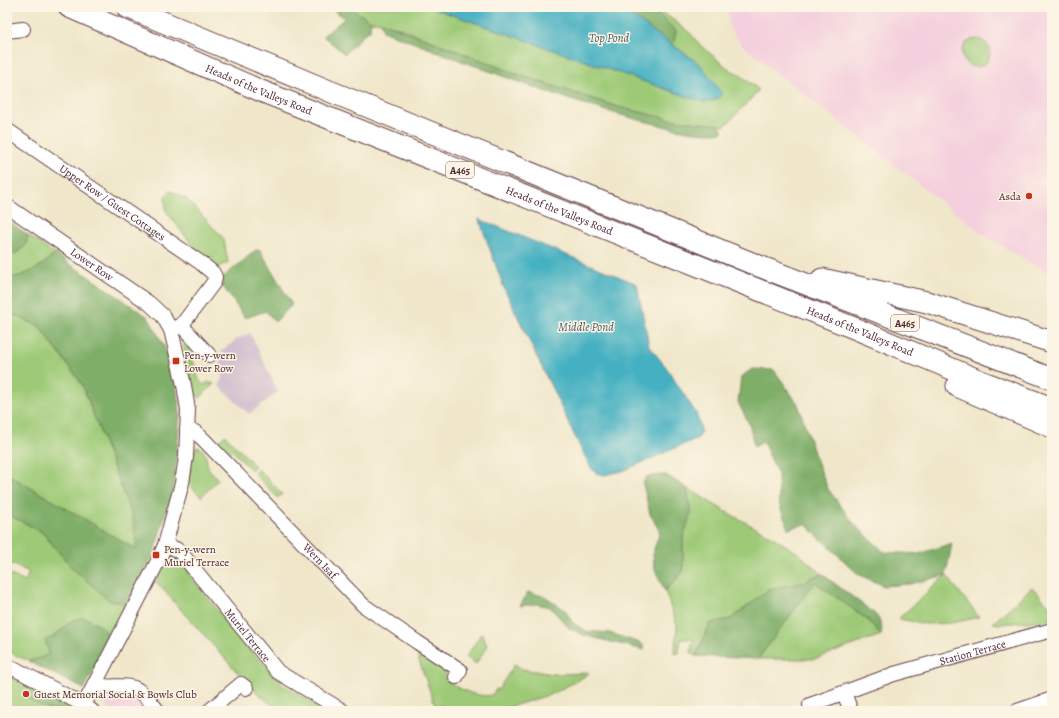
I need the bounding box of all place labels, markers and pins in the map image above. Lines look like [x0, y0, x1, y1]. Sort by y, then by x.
place label: Asda [998, 189, 1022, 204]
marker: Asda [1024, 191, 1034, 201]
place label: Pen-y-wern Lower Row [184, 348, 236, 376]
marker: Pen-y-wern Lower Row [171, 356, 181, 366]
place label: Pen-y-wern Muriel Terrace [164, 542, 229, 570]
marker: Pen-y-wern Muriel Terrace [151, 550, 161, 560]
place label: Guest Memorial Social & Bowls Club [34, 687, 197, 702]
marker: Guest Memorial Social & Bowls Club [21, 689, 31, 699]

